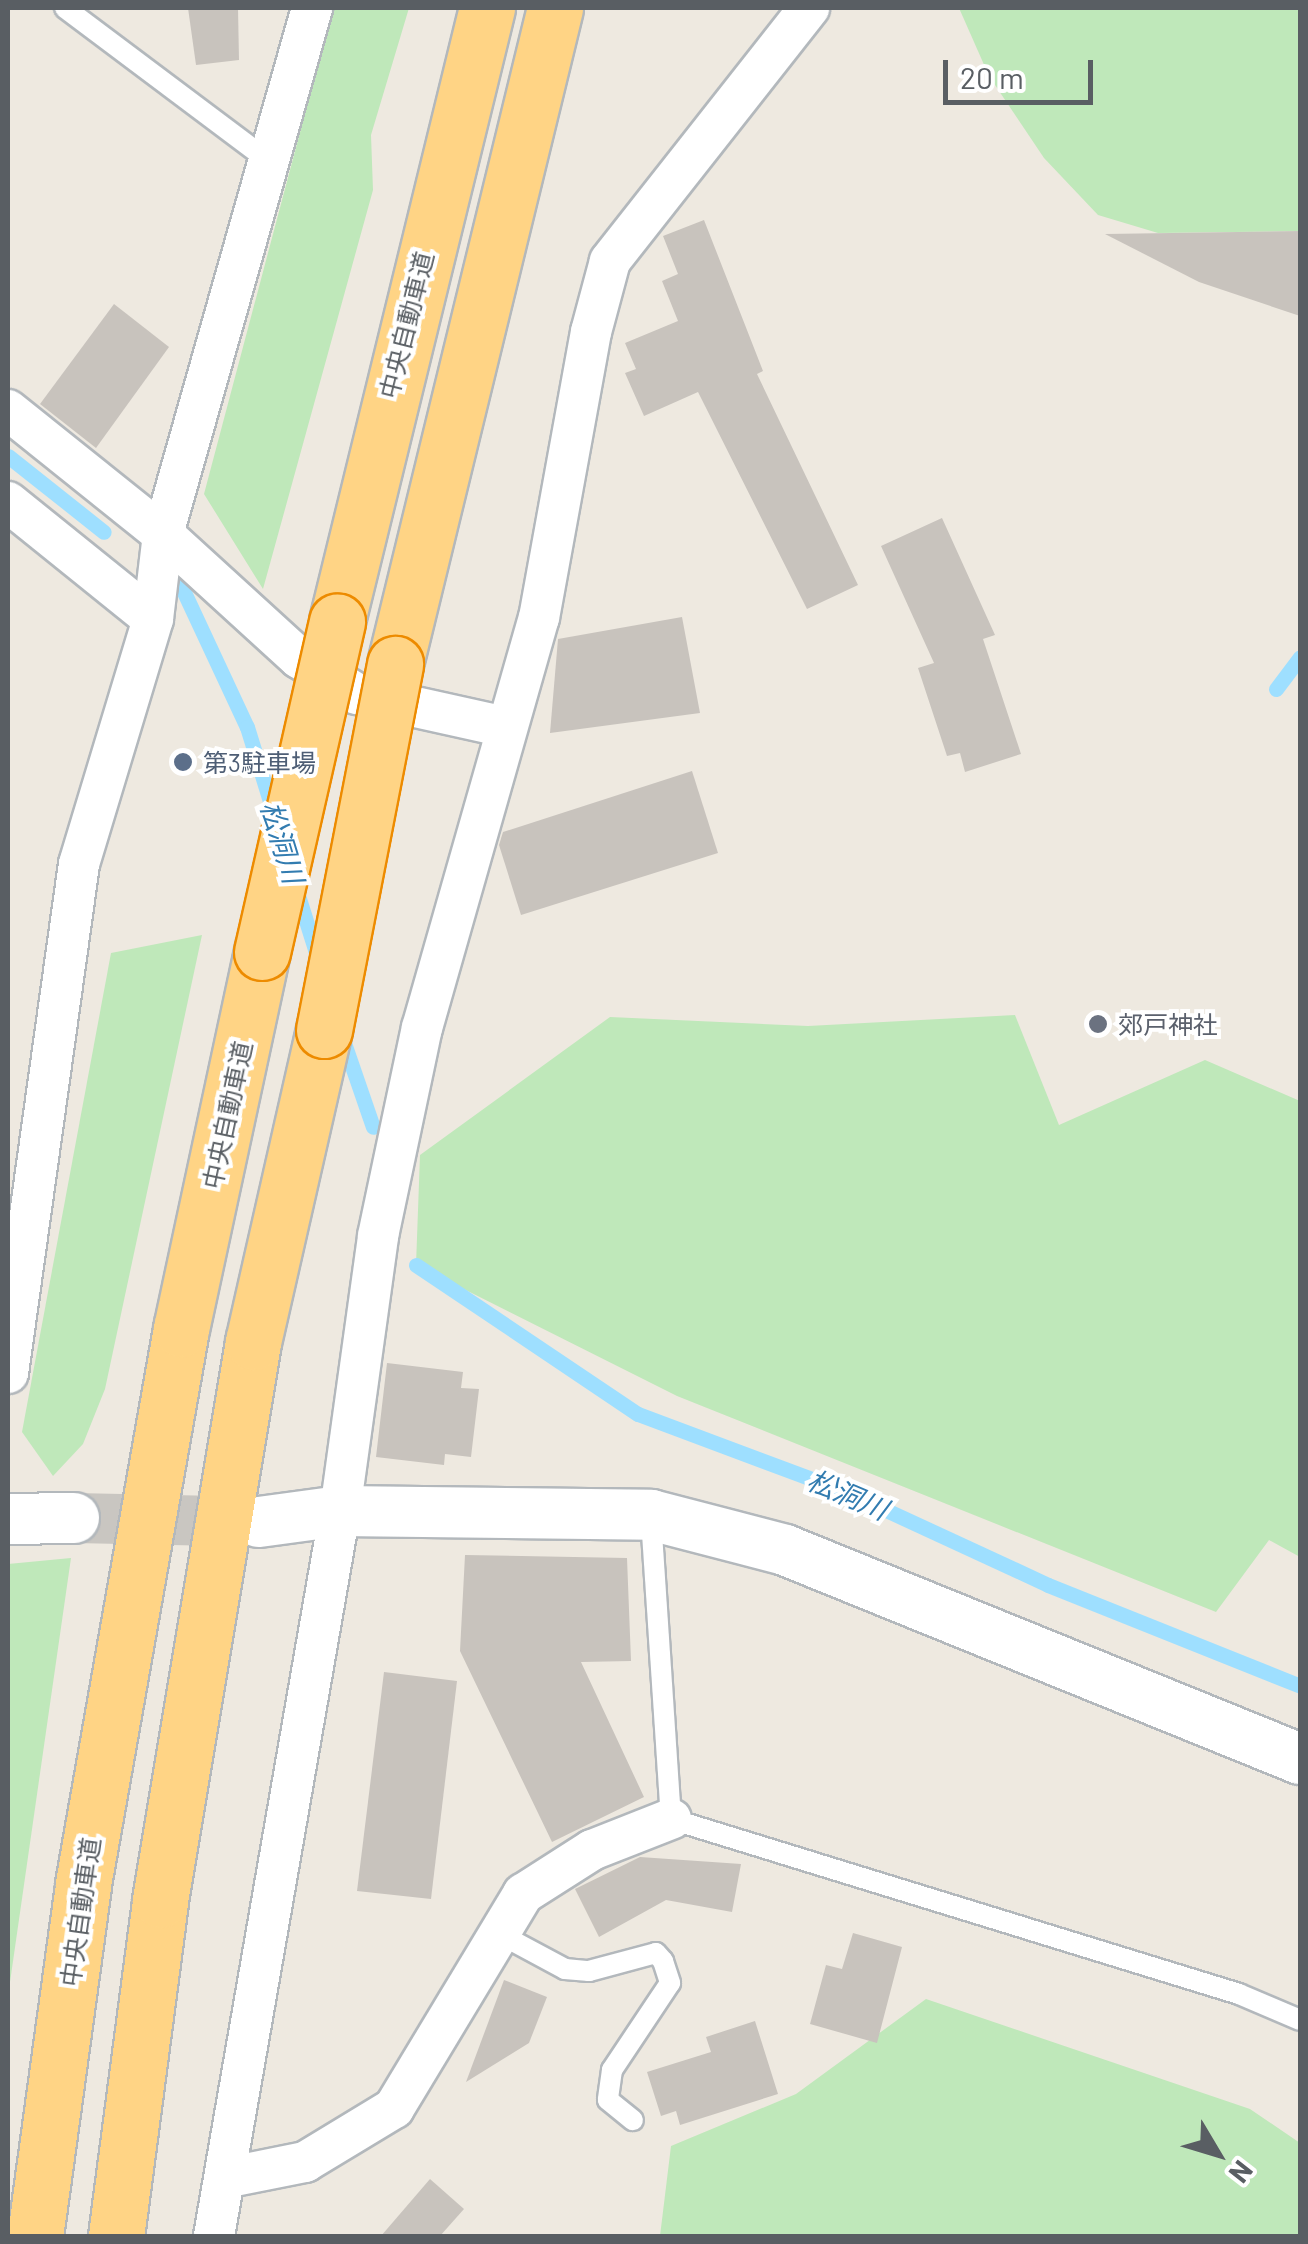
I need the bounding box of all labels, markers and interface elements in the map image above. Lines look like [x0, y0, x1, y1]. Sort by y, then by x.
scale bar [948, 40, 1098, 102]
text: 20 m [960, 59, 1024, 95]
street label: 中央自動車道 [373, 249, 439, 401]
place label: 第3駐車場 [203, 747, 316, 777]
marker: 第3駐車場 [172, 751, 194, 773]
water label: 松洞川 [255, 797, 311, 887]
place label: 郊戸神社 [1118, 1009, 1218, 1039]
marker: 郊戸神社 [1087, 1013, 1109, 1035]
street label: 中央自動車道 [197, 1039, 257, 1191]
water label: 松洞川 [803, 1462, 893, 1526]
street label: 中央自動車道 [55, 1836, 105, 1988]
north arrow [1168, 2104, 1268, 2204]
text: N [1223, 2155, 1261, 2190]

